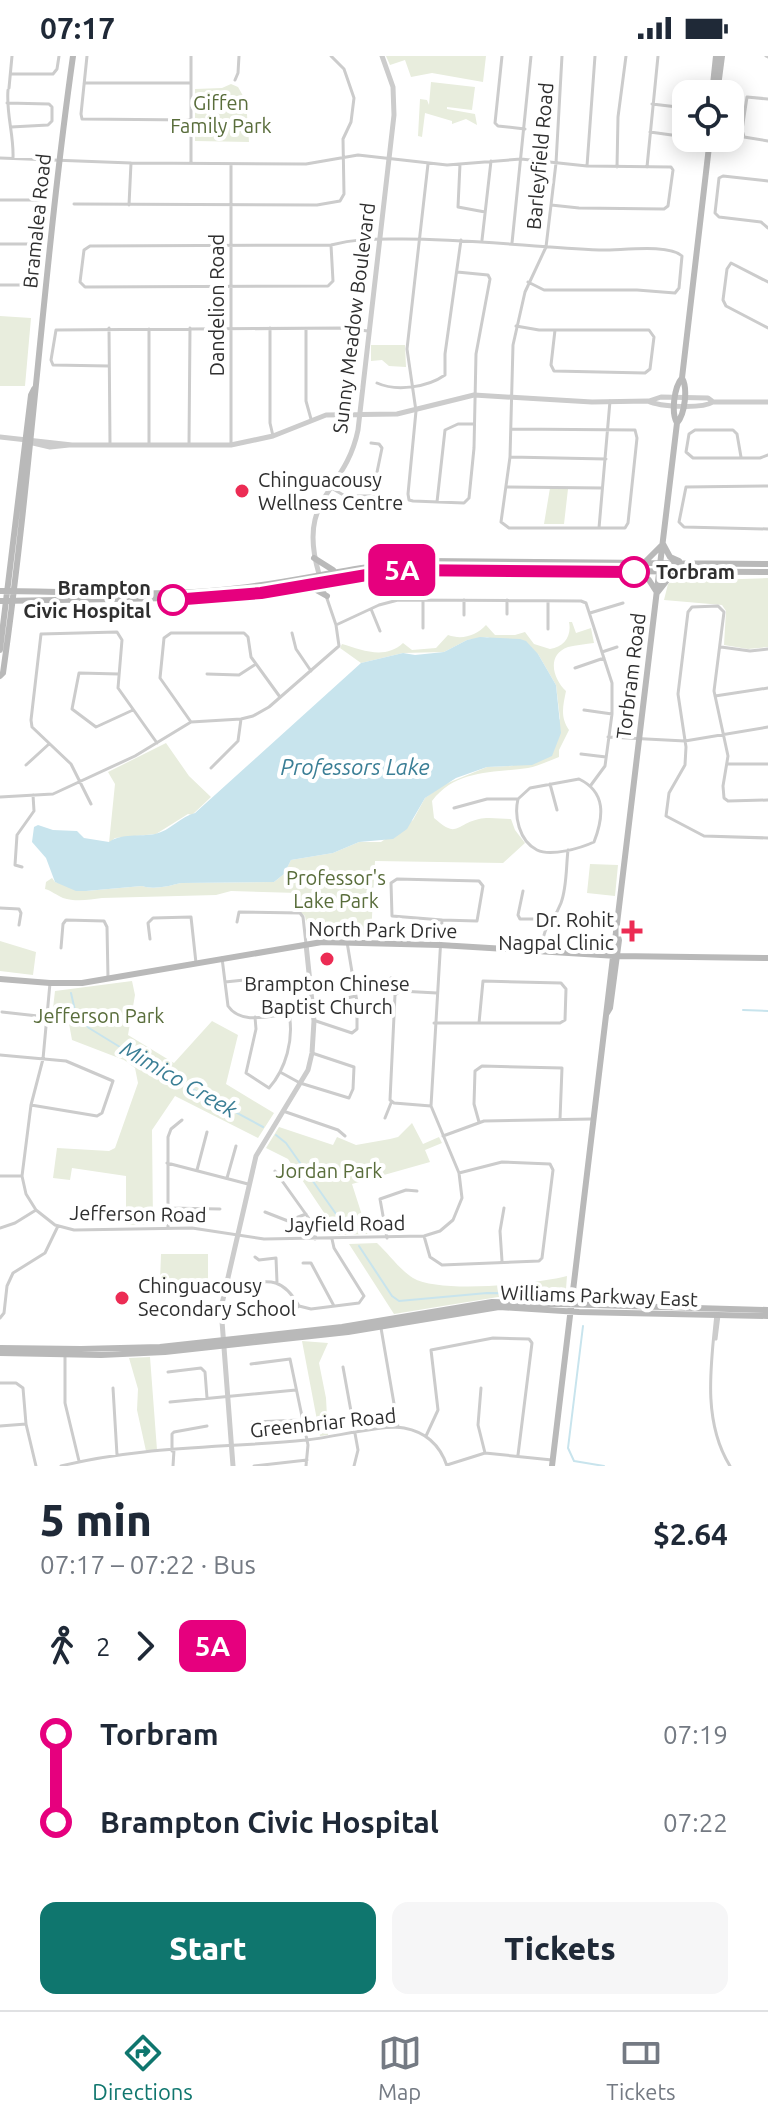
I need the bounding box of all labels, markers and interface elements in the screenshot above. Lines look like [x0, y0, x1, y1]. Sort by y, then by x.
text: 07:17 [40, 11, 115, 45]
map controls [672, 80, 744, 152]
button: locate [672, 80, 744, 152]
street label: Barleyfield Road [522, 81, 557, 230]
park label: Giffen Family Park [170, 91, 272, 137]
street label: Bramalea Road [18, 152, 55, 289]
street label: Sunny Meadow Boulevard [328, 201, 379, 435]
street label: Dandelion Road [205, 234, 228, 376]
place label: Chinguacousy Wellness Centre [258, 468, 403, 514]
marker: Chinguacousy Wellness Centre [233, 482, 251, 500]
line badge: 5A [366, 544, 438, 596]
text: 5A [384, 554, 420, 585]
marker: Torbram [619, 557, 649, 587]
place label: Torbram [656, 560, 735, 583]
place label: Brampton Civic Hospital [23, 576, 151, 622]
marker: Brampton Civic Hospital [158, 585, 188, 615]
street label: Torbram Road [611, 612, 650, 740]
water label: Professors Lake [280, 754, 430, 780]
park label: Professor's Lake Park [286, 866, 386, 912]
place label: Dr. Rohit Nagpal Clinic [498, 908, 614, 954]
street label: North Park Drive [308, 917, 458, 942]
marker: Dr. Rohit Nagpal Clinic [621, 920, 643, 942]
marker: Brampton Chinese Baptist Church [318, 950, 336, 968]
place label: Brampton Chinese Baptist Church [244, 972, 410, 1018]
park label: Jefferson Park [34, 1004, 164, 1027]
water label: Mimico Creek [116, 1035, 243, 1122]
park label: Jordan Park [276, 1159, 382, 1182]
street label: Jefferson Road [69, 1201, 207, 1226]
street label: Jayfield Road [284, 1211, 406, 1236]
place label: Chinguacousy Secondary School [138, 1274, 296, 1320]
street label: Williams Parkway East [500, 1281, 698, 1310]
marker: Chinguacousy Secondary School [113, 1289, 131, 1307]
street label: Greenbriar Road [249, 1403, 397, 1442]
text: 5 min [40, 1495, 152, 1544]
text: $2.64 [653, 1517, 728, 1551]
text: 07:17 – 07:22 · Bus [40, 1550, 256, 1579]
icon: walk [40, 1624, 84, 1668]
icon: forward [123, 1624, 167, 1668]
text: 5A [195, 1630, 230, 1661]
text: 2 [96, 1632, 111, 1661]
text: Torbram [100, 1717, 219, 1751]
text: 07:19 [663, 1720, 728, 1749]
text: Brampton Civic Hospital [100, 1805, 439, 1839]
text: 07:22 [663, 1808, 728, 1837]
button: Start [40, 1902, 376, 1994]
button: Tickets [392, 1902, 728, 1994]
tab: Directions [92, 2031, 193, 2104]
tab: Map [378, 2031, 422, 2104]
tab: Tickets [606, 2031, 676, 2104]

